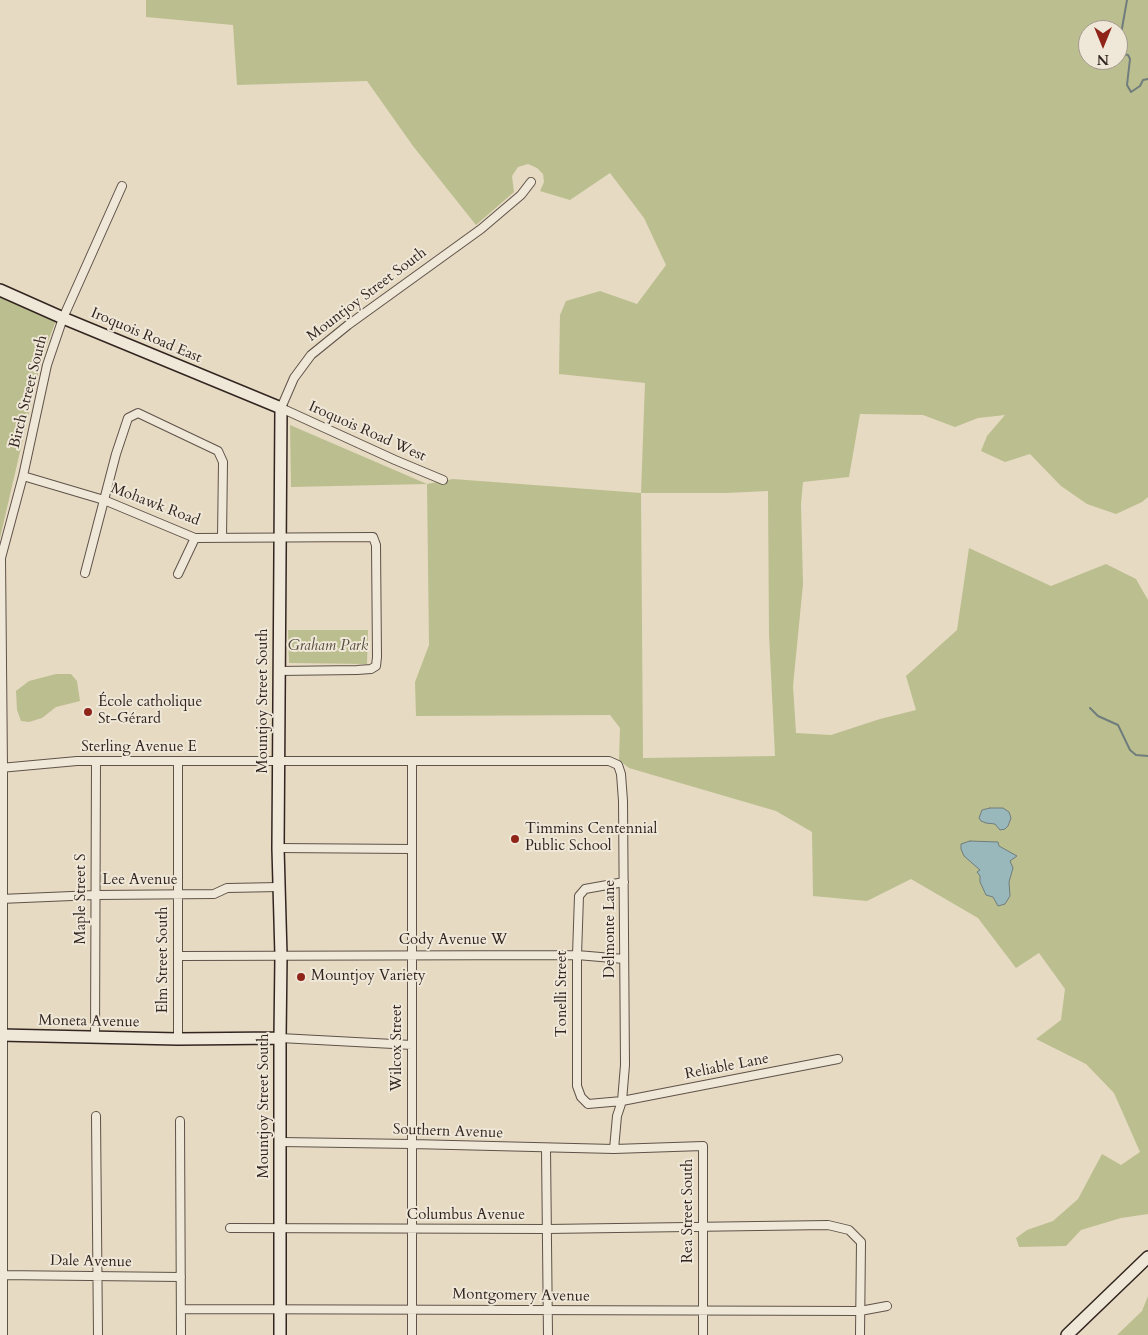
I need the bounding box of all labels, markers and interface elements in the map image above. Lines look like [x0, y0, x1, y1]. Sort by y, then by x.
north arrow [1078, 20, 1128, 70]
text: N [1097, 50, 1109, 69]
street label: Mountjoy Street South [304, 244, 430, 346]
street label: Iroquois Road East [88, 305, 204, 367]
street label: Birch Street South [6, 334, 52, 450]
street label: Iroquois Road West [306, 398, 428, 466]
street label: Mohawk Road [108, 480, 202, 530]
street label: Mountjoy Street South [255, 629, 273, 773]
park label: Graham Park [288, 638, 368, 656]
place label: École catholique St-Gérard [98, 694, 202, 729]
marker: École catholique St-Gérard [82, 706, 94, 718]
street label: Sterling Avenue E [81, 739, 197, 757]
place label: Timmins Centennial Public School [525, 821, 657, 856]
marker: Timmins Centennial Public School [509, 833, 521, 845]
street label: Maple Street S [73, 854, 91, 944]
street label: Lee Avenue [102, 872, 178, 890]
street label: Delmonte Lane [602, 880, 620, 978]
street label: Elm Street South [155, 907, 173, 1013]
street label: Cody Avenue W [399, 932, 507, 950]
street label: Tonelli Street [554, 951, 572, 1037]
place label: Mountjoy Variety [311, 968, 426, 986]
marker: Mountjoy Variety [295, 971, 307, 983]
street label: Wilcox Street [389, 1004, 407, 1092]
street label: Moneta Avenue [38, 1012, 140, 1032]
street label: Mountjoy Street South [256, 1034, 274, 1178]
street label: Reliable Lane [683, 1050, 771, 1084]
street label: Southern Avenue [393, 1121, 503, 1143]
street label: Rea Street South [680, 1159, 698, 1263]
street label: Columbus Avenue [407, 1207, 525, 1225]
street label: Dale Avenue [50, 1252, 132, 1272]
street label: Montgomery Avenue [452, 1286, 590, 1306]

